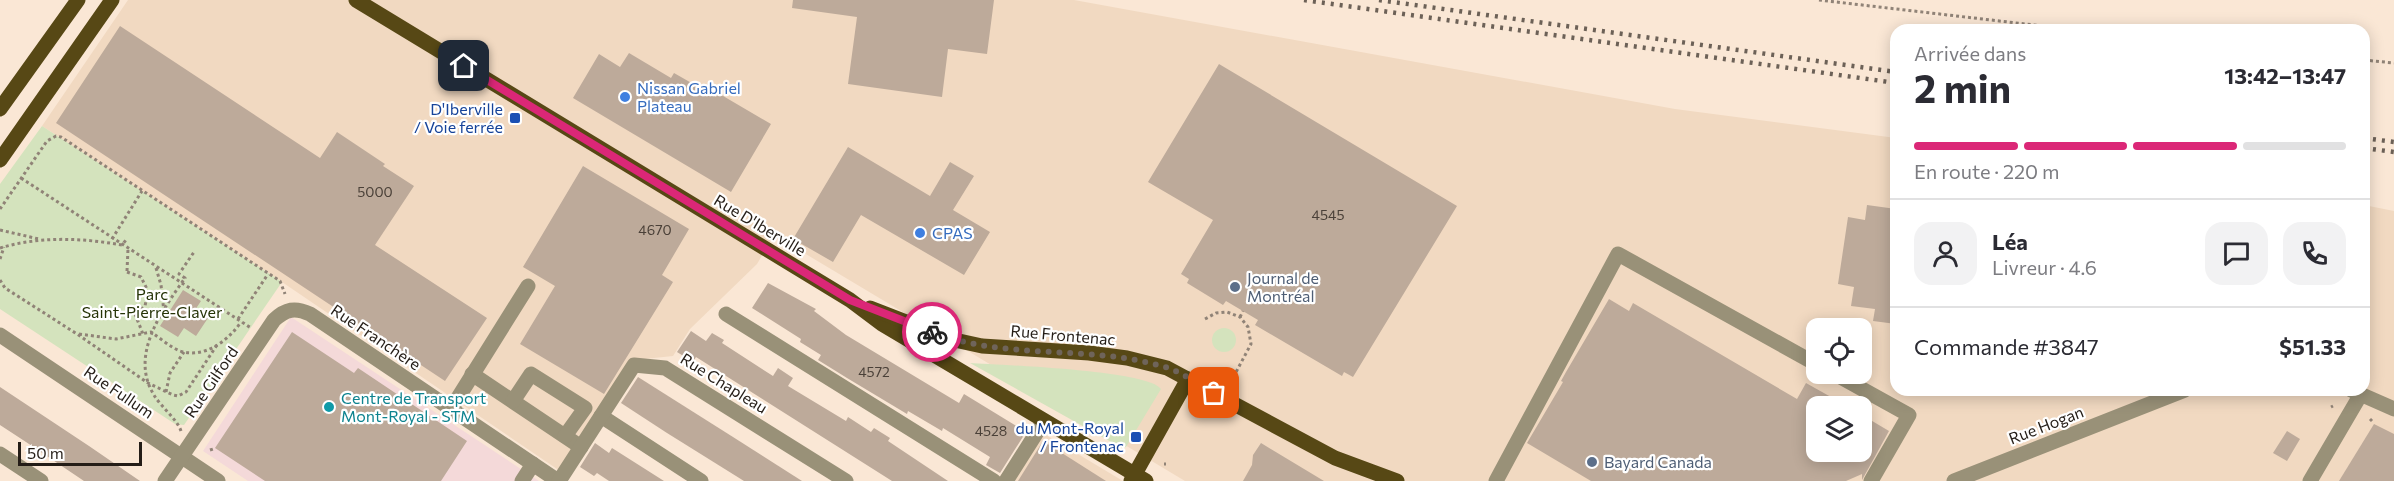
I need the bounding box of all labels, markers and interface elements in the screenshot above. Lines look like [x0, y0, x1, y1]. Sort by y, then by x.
pin [438, 40, 489, 91]
text: Arrivée dans [1914, 41, 2026, 65]
icon: home [447, 49, 480, 82]
text: 13:42–13:47 [2224, 62, 2346, 89]
text: 2 min [1914, 63, 2011, 111]
place label: Nissan Gabriel Plateau [637, 78, 741, 115]
marker: Nissan Gabriel Plateau [618, 90, 632, 104]
place label: D'Iberville / Voie ferrée [414, 99, 503, 136]
marker: D'Iberville / Voie ferrée [508, 111, 522, 125]
text: En route · 220 m [1914, 159, 2059, 183]
house number: 5000 [357, 183, 393, 200]
street label: Rue D'Iberville [711, 190, 810, 259]
house number: 4545 [1312, 206, 1344, 223]
house number: 4670 [638, 221, 672, 238]
button: person [1914, 222, 1977, 285]
button: chat [2205, 222, 2268, 285]
button: phone [2283, 222, 2346, 285]
place label: CPAS [932, 223, 973, 242]
marker: CPAS [913, 226, 927, 240]
text: Léa [1992, 228, 2028, 255]
text: Livreur · 4.6 [1992, 255, 2097, 279]
place label: Journal de Montréal [1247, 268, 1319, 305]
marker: Journal de Montréal [1228, 280, 1242, 294]
park label: Parc Saint-Pierre-Claver [82, 284, 223, 321]
street label: Rue Franchère [328, 300, 425, 374]
courier [902, 302, 962, 362]
icon: bike [916, 316, 949, 349]
map controls [1806, 318, 1872, 462]
button: locate [1806, 318, 1872, 384]
street label: Rue Frontenac [1010, 320, 1116, 349]
text: Commande #3847 [1914, 333, 2099, 360]
text: $51.33 [2279, 333, 2346, 360]
street label: Rue Gilford [180, 342, 241, 421]
street label: Rue Chapleau [677, 348, 771, 417]
street label: Rue Fullum [81, 361, 158, 422]
house number: 4572 [858, 363, 890, 380]
pin [1188, 367, 1239, 418]
icon: bag [1197, 376, 1230, 409]
place label: Centre de Transport Mont-Royal - STM [341, 388, 487, 425]
button: layers [1806, 396, 1872, 462]
marker: Centre de Transport Mont-Royal - STM [322, 400, 336, 414]
street label: Rue Hogan [2006, 402, 2086, 448]
place label: du Mont-Royal / Frontenac [1015, 418, 1124, 455]
house number: 4528 [975, 422, 1007, 439]
marker: du Mont-Royal / Frontenac [1129, 430, 1143, 444]
scale bar [18, 439, 142, 466]
text: 50 m [27, 443, 64, 462]
place label: Bayard Canada [1604, 452, 1712, 471]
marker: Bayard Canada [1585, 455, 1599, 469]

